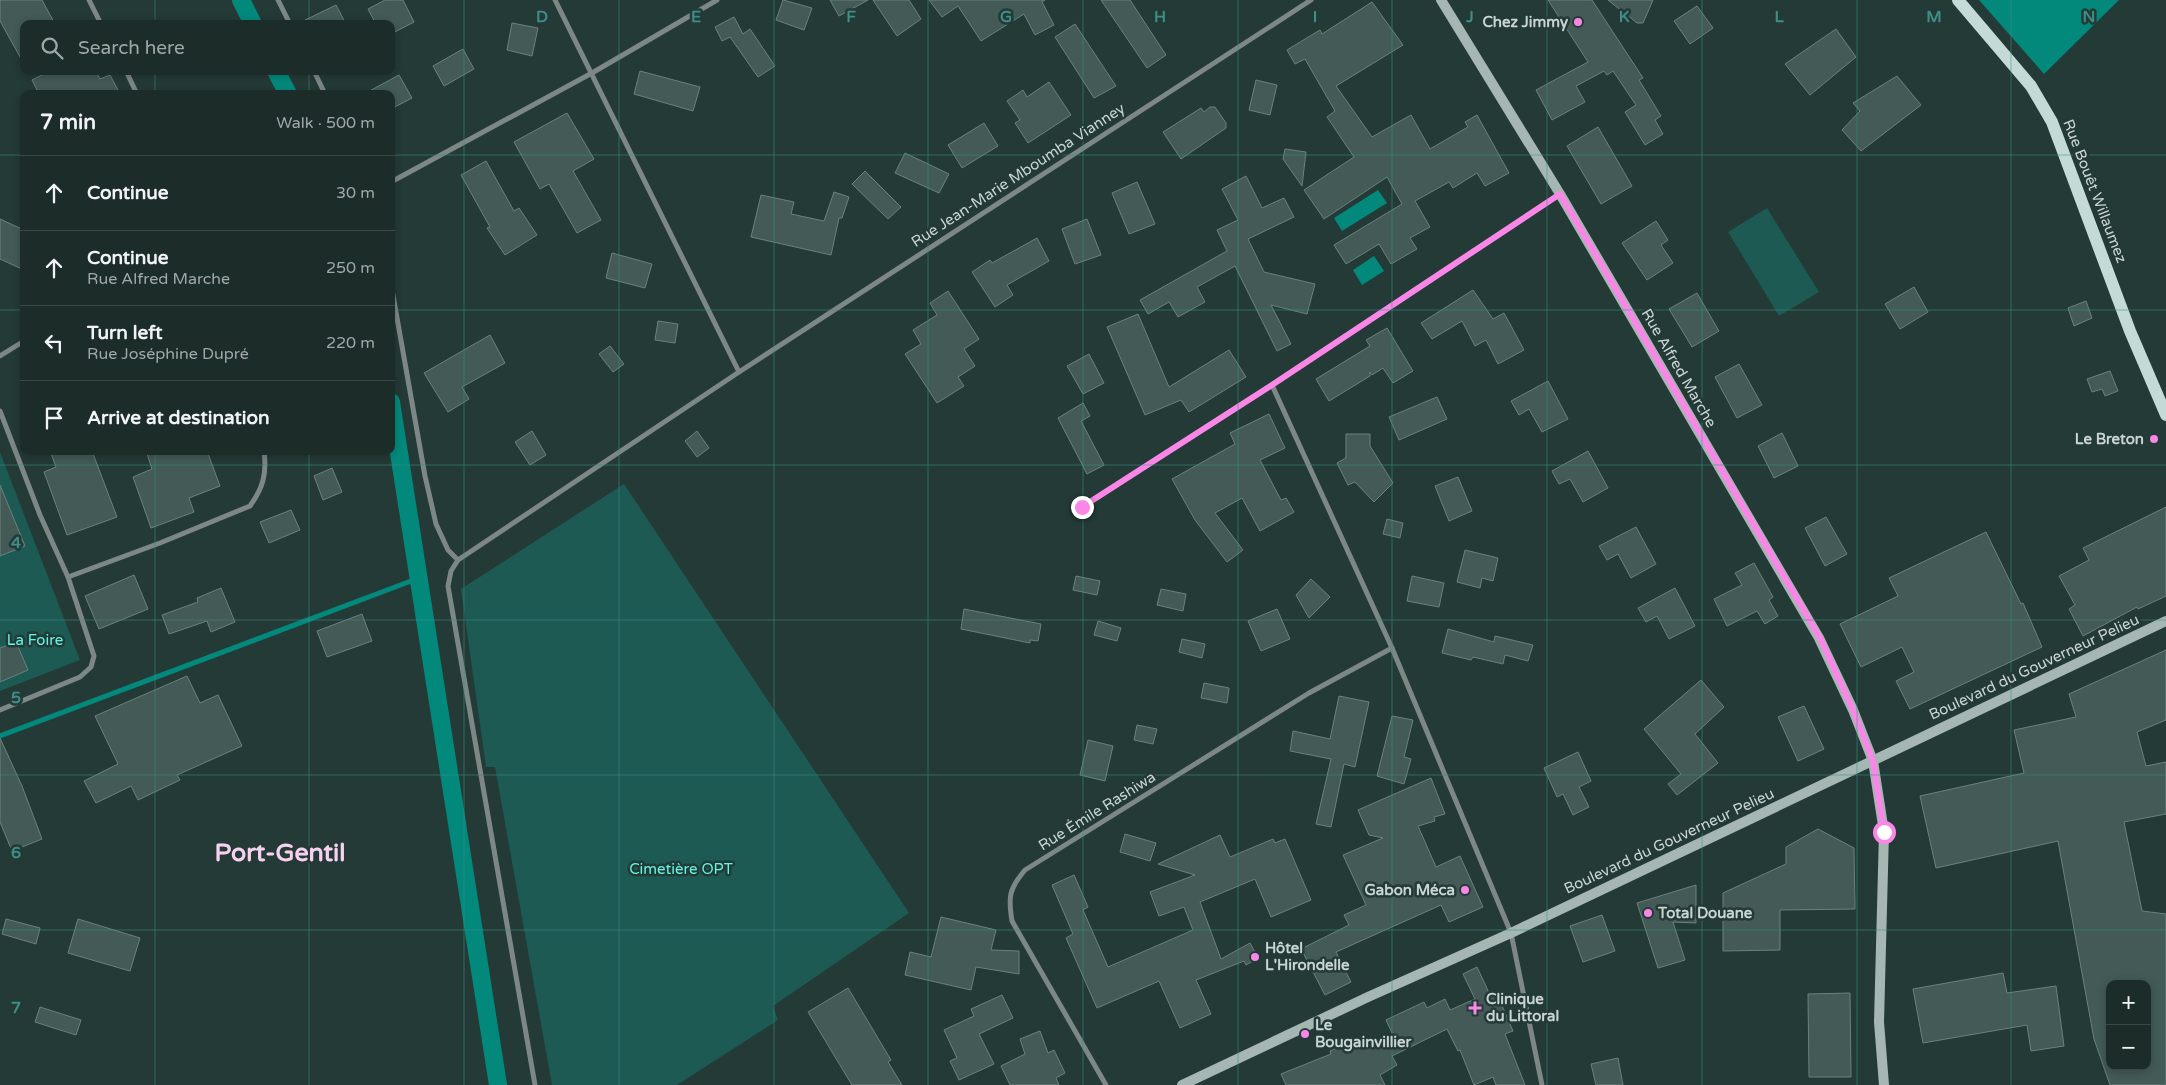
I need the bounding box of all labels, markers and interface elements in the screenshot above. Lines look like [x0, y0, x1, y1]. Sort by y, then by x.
text: D [536, 7, 548, 27]
text: E [691, 7, 701, 27]
text: F [846, 7, 856, 27]
text: G [1000, 7, 1012, 27]
text: H [1154, 7, 1166, 27]
text: I [1313, 7, 1317, 27]
text: J [1465, 7, 1474, 27]
text: K [1619, 7, 1630, 27]
text: L [1774, 7, 1784, 27]
text: M [1926, 7, 1942, 27]
text: N [2083, 7, 2095, 27]
place label: Chez Jimmy [1482, 13, 1568, 32]
marker: Chez Jimmy [1572, 16, 1584, 28]
search box [20, 20, 395, 75]
icon: search [38, 34, 66, 62]
text: Search here [78, 37, 185, 59]
street label: Rue Jean-Marie Mboumba Vianney [908, 99, 1128, 251]
text: 7 min [40, 110, 96, 135]
text: Walk · 500 m [276, 113, 375, 133]
street label: Rue Bouêt Willaumez [2059, 117, 2131, 265]
icon: ahead [40, 179, 68, 207]
text: Continue [87, 182, 169, 204]
text: 30 m [336, 183, 375, 203]
text: Continue [87, 247, 169, 269]
icon: ahead [40, 254, 68, 282]
text: 250 m [326, 258, 375, 278]
text: Rue Alfred Marche [87, 269, 230, 289]
street label: Rue Alfred Marche [1638, 305, 1720, 431]
text: Turn left [87, 322, 163, 344]
icon: left [40, 329, 68, 357]
text: 220 m [326, 333, 375, 353]
text: Rue Joséphine Dupré [87, 344, 249, 364]
icon: arrive [40, 404, 68, 432]
text: Arrive at destination [87, 407, 270, 429]
place label: Le Breton [2075, 430, 2144, 448]
marker: Le Breton [2148, 433, 2160, 445]
route end [1071, 496, 1094, 519]
text: 4 [11, 533, 21, 553]
street label: Boulevard du Gouverneur Pelieu [1926, 610, 2142, 724]
park label: La Foire [7, 631, 63, 649]
text: 5 [11, 688, 21, 708]
street label: Rue Émile Rashiwa [1035, 768, 1159, 854]
street label: Boulevard du Gouverneur Pelieu [1561, 784, 1777, 898]
route start [1873, 821, 1896, 844]
district label: Port-Gentil [215, 838, 345, 868]
text: 6 [11, 843, 21, 863]
park label: Cimetière OPT [629, 860, 733, 878]
place label: Gabon Méca [1364, 881, 1455, 899]
marker: Gabon Méca [1459, 884, 1471, 896]
place label: Total Douane [1657, 904, 1753, 922]
marker: Total Douane [1642, 907, 1654, 919]
place label: Hôtel L'Hirondelle [1265, 939, 1350, 974]
marker: Hôtel L'Hirondelle [1249, 951, 1261, 963]
map controls [2106, 980, 2151, 1070]
button: + [2106, 980, 2151, 1025]
place label: Clinique du Littoral [1486, 990, 1559, 1025]
text: 7 [11, 998, 21, 1018]
marker: Clinique du Littoral [1468, 1001, 1482, 1015]
place label: Le Bougainvillier [1315, 1016, 1412, 1052]
button: − [2106, 1025, 2151, 1070]
marker: Le Bougainvillier [1299, 1028, 1311, 1040]

